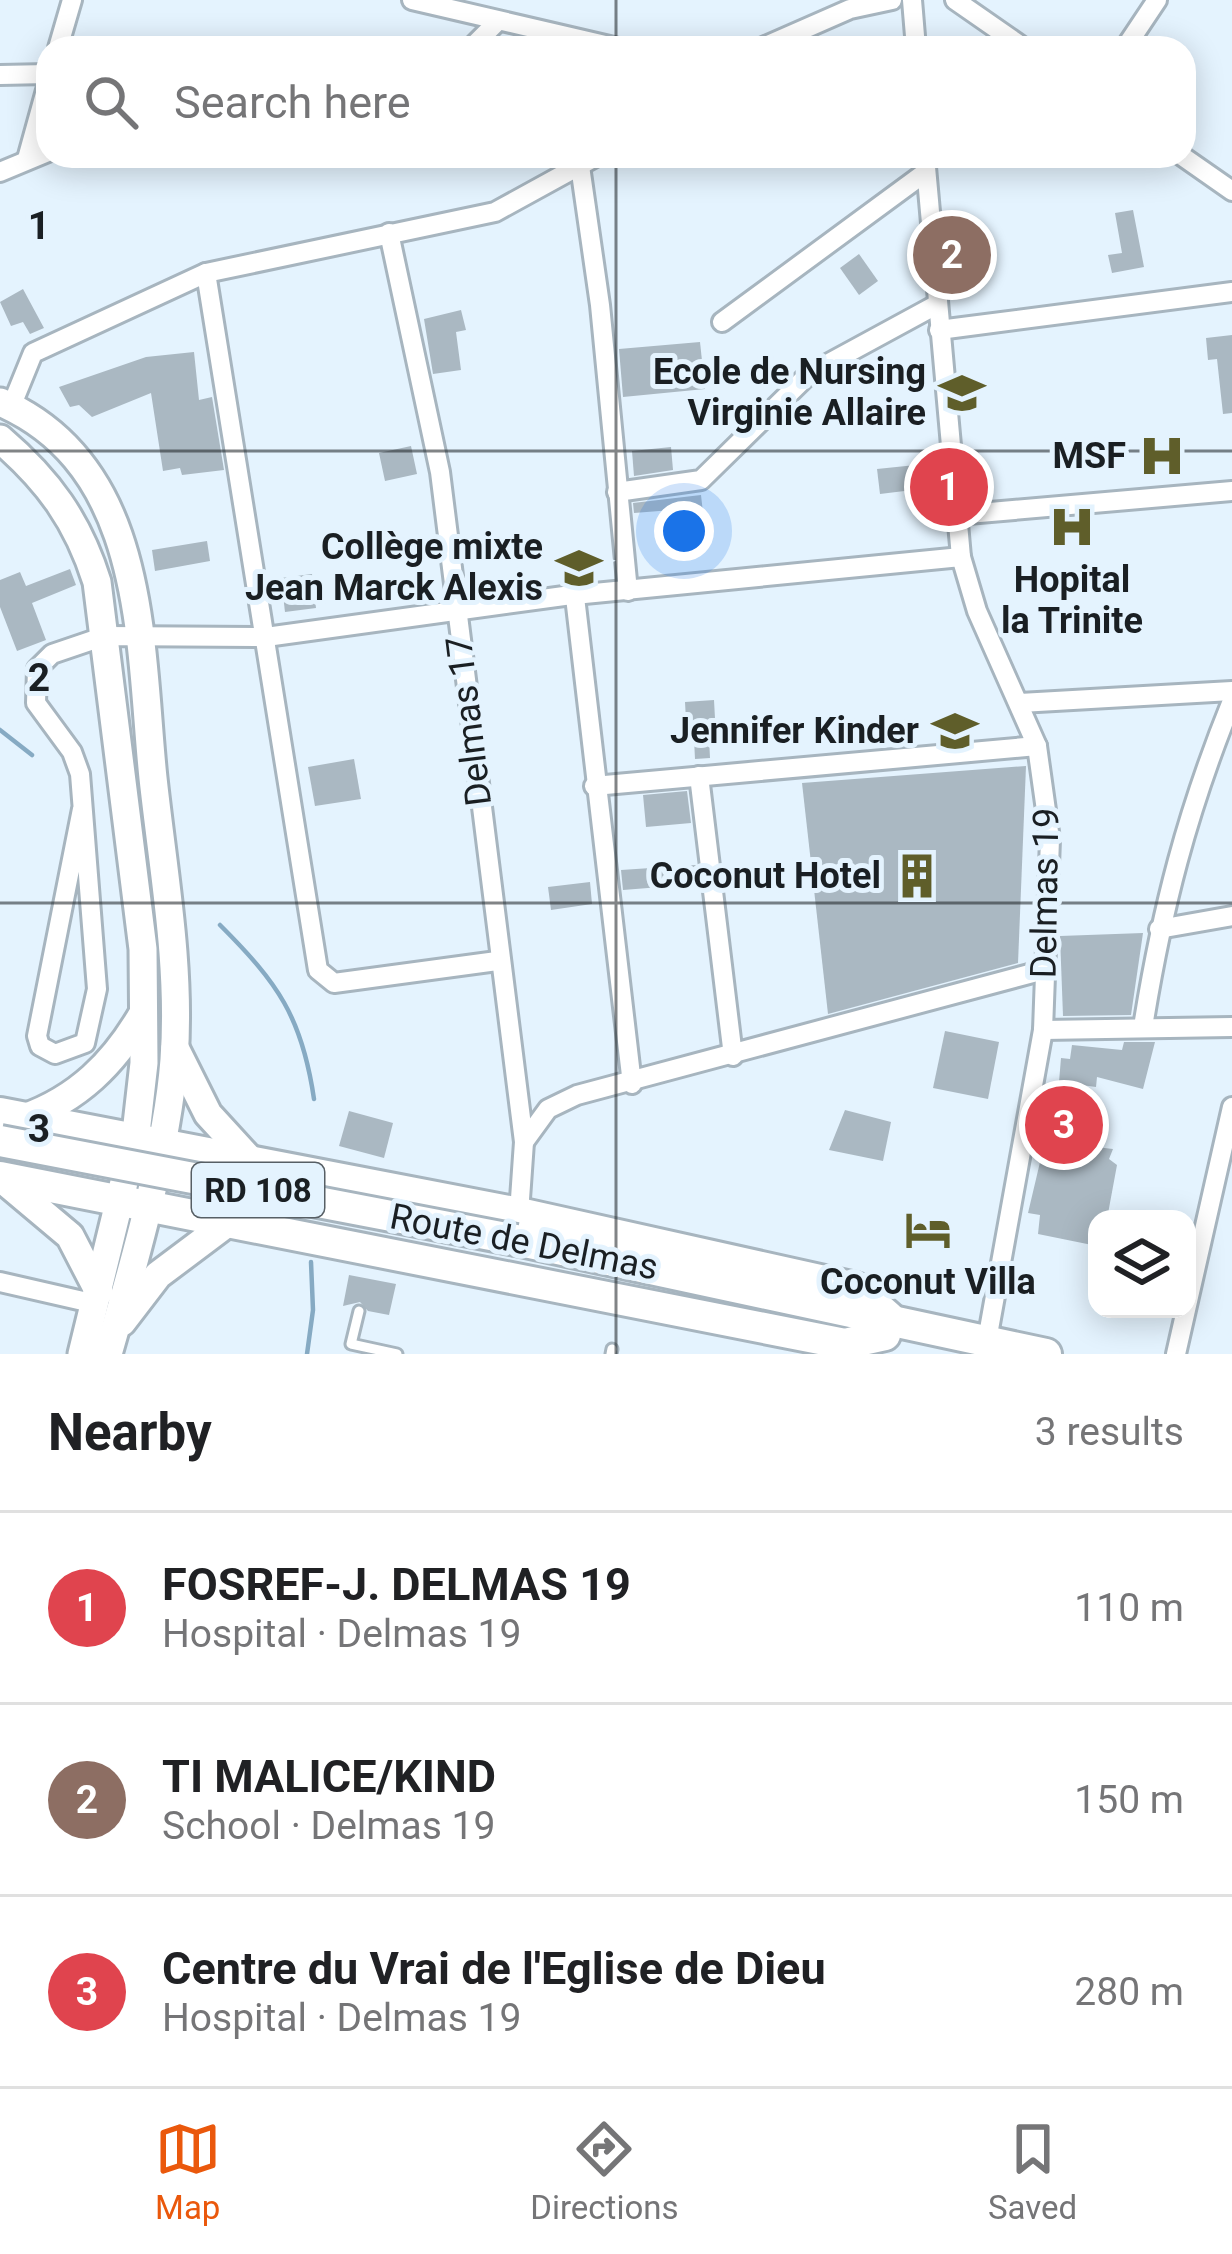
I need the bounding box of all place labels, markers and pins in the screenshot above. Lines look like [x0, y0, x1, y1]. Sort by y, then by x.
pin: 2 [913, 210, 991, 300]
place label: Ecole de Nursing Virginie Allaire [653, 351, 926, 434]
school or university icon: Ecole de Nursing Virginie Allaire [937, 368, 987, 418]
hospital icon: MSF [1137, 431, 1187, 481]
place label: MSF [1053, 435, 1126, 477]
pin: 1 [910, 442, 988, 532]
hospital icon: Hopital la Trinite [1047, 502, 1097, 552]
place label: Collège mixte Jean Marck Alexis [245, 526, 543, 609]
school or university icon: Collège mixte Jean Marck Alexis [554, 543, 604, 593]
place label: Hopital la Trinite [1001, 559, 1143, 642]
school or university icon: Jennifer Kinder [930, 706, 980, 756]
place label: Jennifer Kinder [670, 710, 919, 752]
building icon: Coconut Hotel [892, 851, 942, 901]
place label: Coconut Hotel [650, 855, 881, 897]
pin: 3 [1025, 1080, 1103, 1170]
hotel icon: Coconut Villa [903, 1205, 953, 1255]
place label: Coconut Villa [820, 1261, 1036, 1303]

